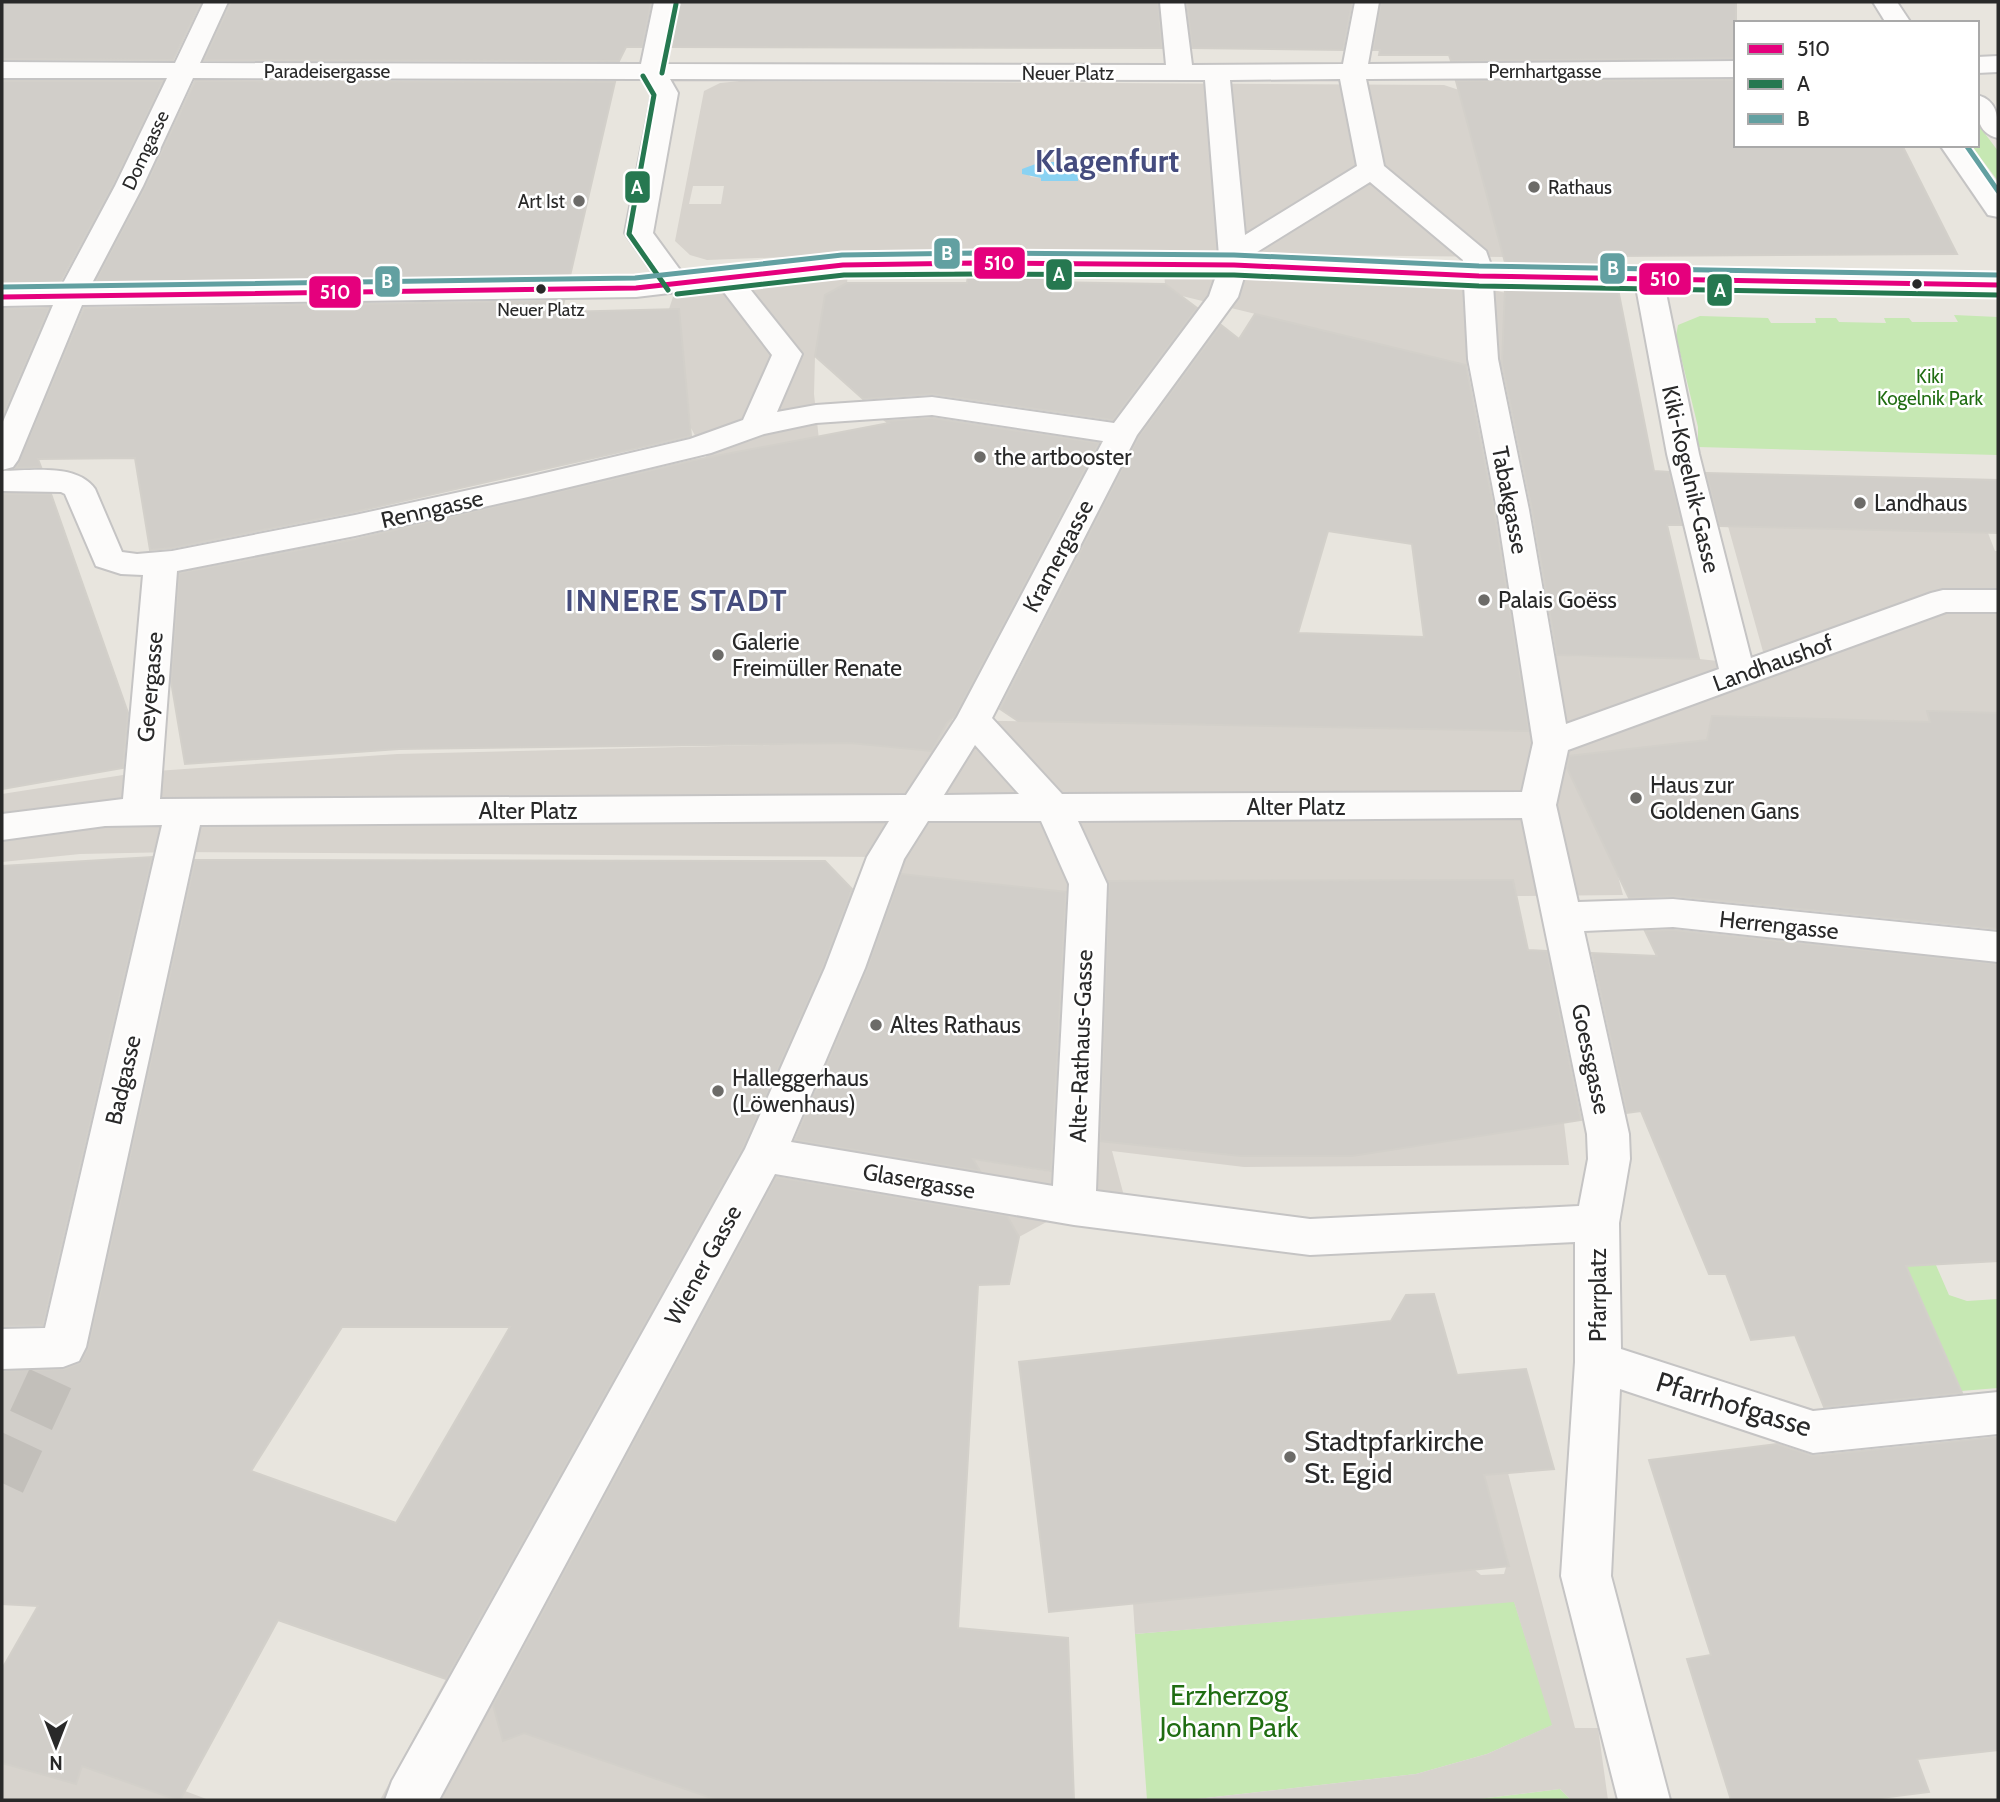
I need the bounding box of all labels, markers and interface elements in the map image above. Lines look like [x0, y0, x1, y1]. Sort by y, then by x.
legend [1734, 21, 1979, 147]
text: 510 [1797, 36, 1830, 61]
street label: Paradeisergasse [264, 60, 391, 83]
street label: Pernhartgasse [1489, 60, 1602, 83]
street label: Neuer Platz [1022, 62, 1114, 85]
text: A [1797, 71, 1810, 96]
text: B [1797, 106, 1810, 131]
street label: Domgasse [117, 107, 174, 194]
district label: Klagenfurt [1035, 141, 1179, 180]
line badge: A [624, 170, 651, 204]
text: A [631, 176, 643, 199]
place label: Rathaus [1548, 176, 1612, 199]
marker: Rathaus [1526, 179, 1542, 195]
place label: Art Ist [518, 190, 566, 213]
marker: Art Ist [571, 193, 587, 209]
line badge: B [933, 237, 961, 270]
text: B [941, 242, 953, 265]
line badge: 510 [973, 246, 1026, 280]
text: 510 [984, 252, 1014, 275]
line badge: B [1599, 252, 1626, 285]
text: B [1607, 257, 1619, 280]
line badge: A [1045, 258, 1073, 291]
line badge: 510 [1638, 262, 1692, 296]
text: A [1053, 263, 1065, 286]
line badge: B [374, 265, 401, 298]
text: 510 [1650, 268, 1680, 291]
text: B [381, 270, 393, 293]
line badge: A [1706, 273, 1733, 307]
line badge: 510 [308, 275, 362, 309]
unlabelled marker [1910, 277, 1924, 291]
text: A [1714, 279, 1726, 302]
text: 510 [320, 281, 350, 304]
marker: Neuer Platz [534, 282, 548, 296]
place label: Neuer Platz [497, 299, 585, 321]
park label: Kiki Kogelnik Park [1877, 365, 1983, 410]
street label: Kiki-Kogelnik-Gasse [1656, 382, 1726, 576]
place label: the artbooster [994, 443, 1132, 471]
street label: Tabakgasse [1486, 444, 1534, 556]
marker: the artbooster [972, 449, 988, 465]
street label: Renngasse [378, 484, 486, 534]
place label: Landhaus [1874, 489, 1967, 517]
street label: Kramergasse [1017, 495, 1099, 617]
marker: Landhaus [1852, 495, 1868, 511]
district label: INNERE STADT [565, 582, 789, 619]
place label: Palais Goëss [1498, 586, 1617, 614]
marker: Palais Goëss [1476, 592, 1492, 608]
place label: Galerie Freimüller Renate [732, 628, 902, 682]
street label: Landhaushof [1709, 628, 1837, 698]
street label: Geyergasse [131, 630, 169, 743]
marker: Galerie Freimüller Renate [710, 647, 726, 663]
place label: Haus zur Goldenen Gans [1650, 771, 1799, 825]
marker: Haus zur Goldenen Gans [1628, 790, 1644, 806]
street label: Alter Platz [1246, 793, 1346, 821]
street label: Alter Platz [478, 797, 578, 825]
street label: Herrengasse [1718, 905, 1840, 945]
street label: Alte-Rathaus-Gasse [1064, 949, 1098, 1143]
street label: Goessgasse [1566, 1001, 1616, 1117]
place label: Altes Rathaus [890, 1011, 1021, 1039]
marker: Altes Rathaus [868, 1017, 884, 1033]
street label: Badgasse [99, 1032, 147, 1127]
place label: Halleggerhaus (Löwenhaus) [732, 1064, 869, 1118]
marker: Halleggerhaus (Löwenhaus) [710, 1083, 726, 1099]
street label: Glasergasse [861, 1157, 978, 1205]
street label: Wiener Gasse [659, 1200, 748, 1330]
street label: Pfarrplatz [1584, 1248, 1612, 1342]
street label: Pfarrhofgasse [1652, 1364, 1816, 1444]
place label: Stadtpfarkirche St. Egid [1304, 1424, 1484, 1490]
marker: Stadtpfarkirche St. Egid [1282, 1449, 1298, 1465]
park label: Erzherzog Johann Park [1159, 1678, 1299, 1744]
north arrow [21, 1711, 91, 1781]
text: N [49, 1751, 63, 1774]

